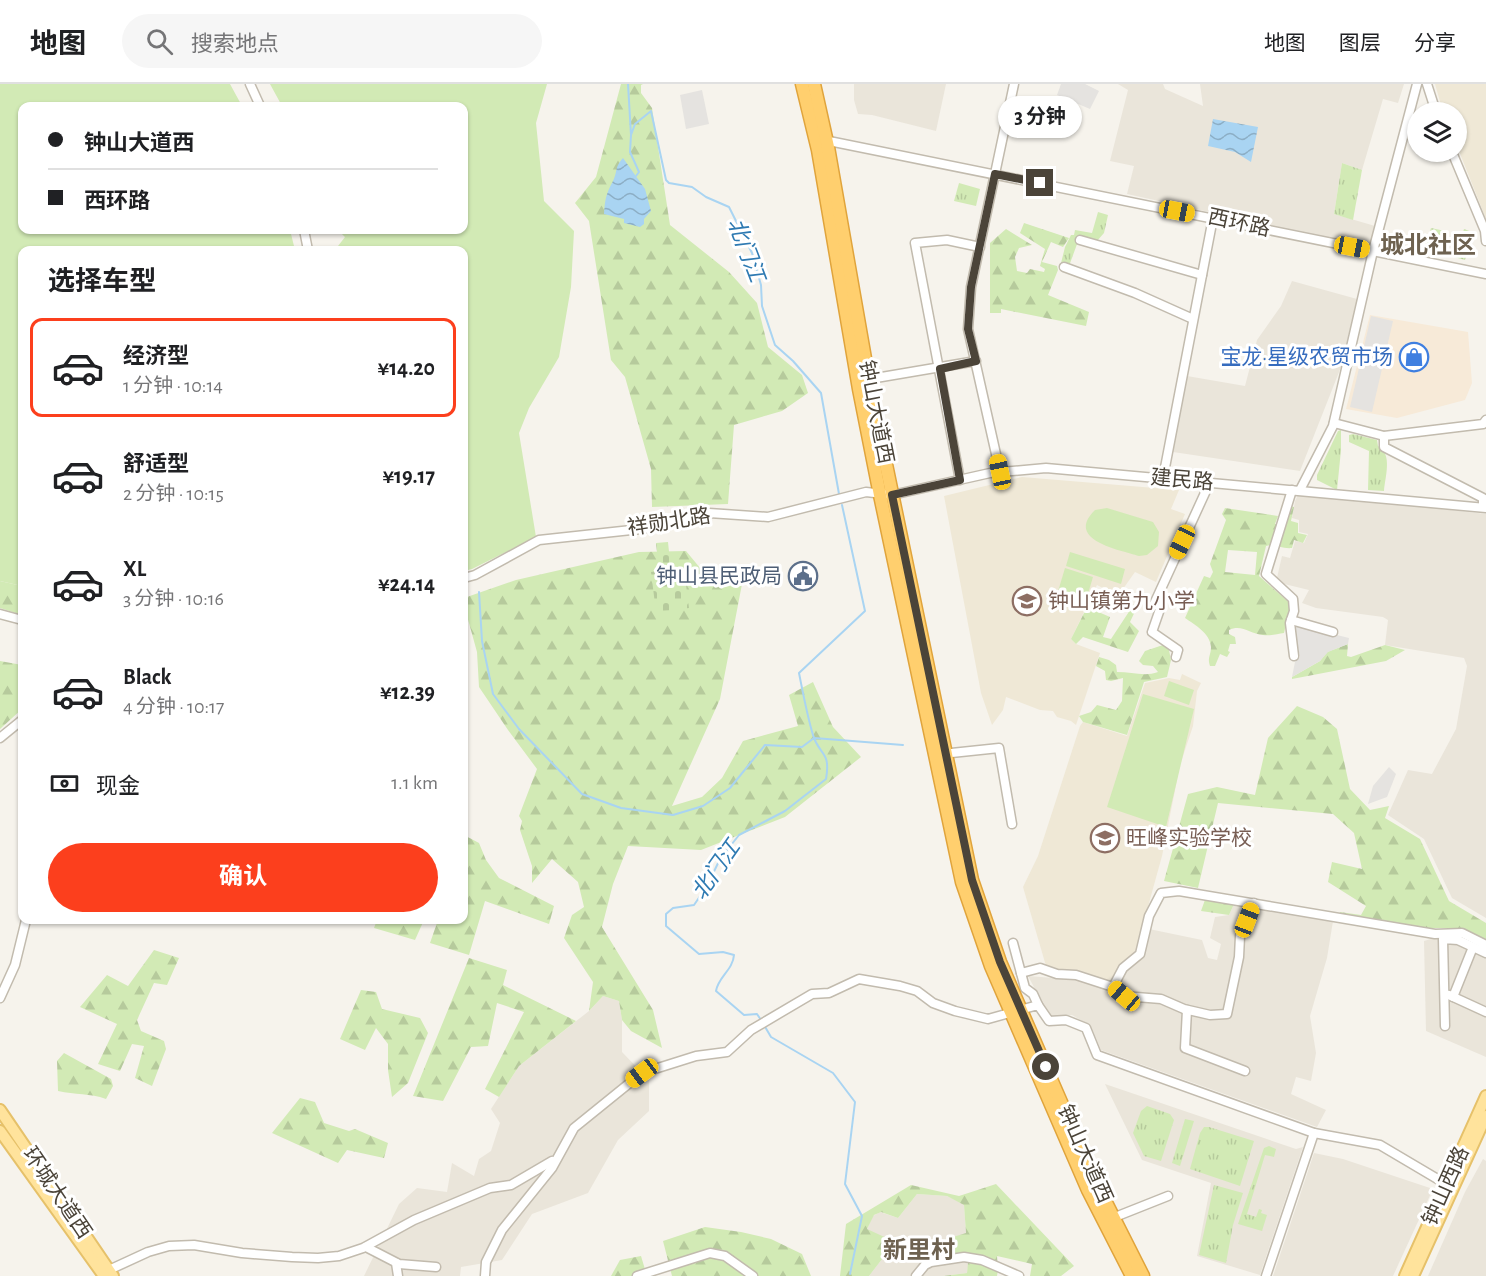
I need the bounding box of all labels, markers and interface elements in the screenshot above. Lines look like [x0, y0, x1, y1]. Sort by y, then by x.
search box [122, 14, 542, 68]
icon: search [143, 25, 176, 58]
text: 地图 [30, 31, 86, 59]
text: 搜索地点 [191, 33, 279, 55]
text: 地图 [1264, 33, 1306, 54]
text: 图层 [1339, 33, 1381, 54]
text: 分享 [1414, 33, 1456, 54]
callout: 3 分钟 [998, 96, 1082, 138]
map controls [1407, 102, 1467, 162]
button: layers [1407, 102, 1467, 162]
text: 3 分钟 [1014, 107, 1066, 127]
text: 钟山大道西 [84, 132, 194, 154]
route end [1026, 169, 1053, 196]
text: 西环路 [84, 190, 150, 212]
car [1158, 199, 1196, 223]
street label: 西环路 [1206, 205, 1272, 240]
water label: 北门江 [724, 215, 770, 287]
district label: 城北社区 [1380, 232, 1476, 258]
car [1333, 235, 1371, 259]
text: 选择车型 [48, 268, 156, 295]
icon: car [51, 341, 105, 395]
shop icon: 宝龙·星级农贸市场 [1398, 341, 1430, 373]
text: 经济型 [123, 345, 189, 367]
place label: 宝龙·星级农贸市场 [1220, 346, 1393, 368]
text: ¥14.20 [378, 357, 435, 379]
street label: 钟山大道西 [856, 358, 897, 466]
text: 1 分钟 · 10:14 [123, 376, 223, 396]
icon: car [51, 449, 105, 503]
text: 舒适型 [123, 453, 189, 475]
car [987, 453, 1013, 491]
text: ¥19.17 [382, 465, 435, 487]
street label: 建民路 [1150, 466, 1214, 493]
text: 2 分钟 · 10:15 [123, 484, 224, 504]
street label: 祥勋北路 [626, 504, 712, 539]
car [1166, 522, 1198, 562]
icon: car [51, 557, 105, 611]
text: XL [123, 558, 146, 580]
public building icon: 钟山县民政局 [787, 560, 819, 592]
place label: 钟山县民政局 [656, 565, 782, 587]
text: ¥24.14 [378, 573, 435, 595]
school or university icon: 钟山镇第九小学 [1011, 585, 1043, 617]
text: 3 分钟 · 10:16 [123, 589, 224, 609]
place label: 钟山镇第九小学 [1048, 590, 1195, 612]
icon: car [51, 665, 105, 719]
text: Black [123, 666, 171, 688]
text: ¥12.39 [380, 681, 435, 703]
text: 4 分钟 · 10:17 [123, 697, 224, 717]
icon: cash [48, 767, 81, 800]
text: 1.1 km [391, 773, 438, 793]
text: 现金 [96, 775, 140, 797]
school or university icon: 旺峰实验学校 [1089, 822, 1121, 854]
place label: 旺峰实验学校 [1126, 827, 1252, 849]
water label: 北门江 [687, 834, 745, 903]
button: 确认 [48, 843, 438, 912]
car [1232, 900, 1262, 940]
car [1104, 978, 1144, 1014]
route start [1032, 1053, 1059, 1080]
car [622, 1055, 662, 1091]
street label: 钟山大道西 [1054, 1101, 1117, 1206]
street label: 环城大道西 [19, 1143, 96, 1242]
street label: 钟山西路 [1418, 1143, 1473, 1229]
district label: 新里村 [883, 1237, 955, 1263]

